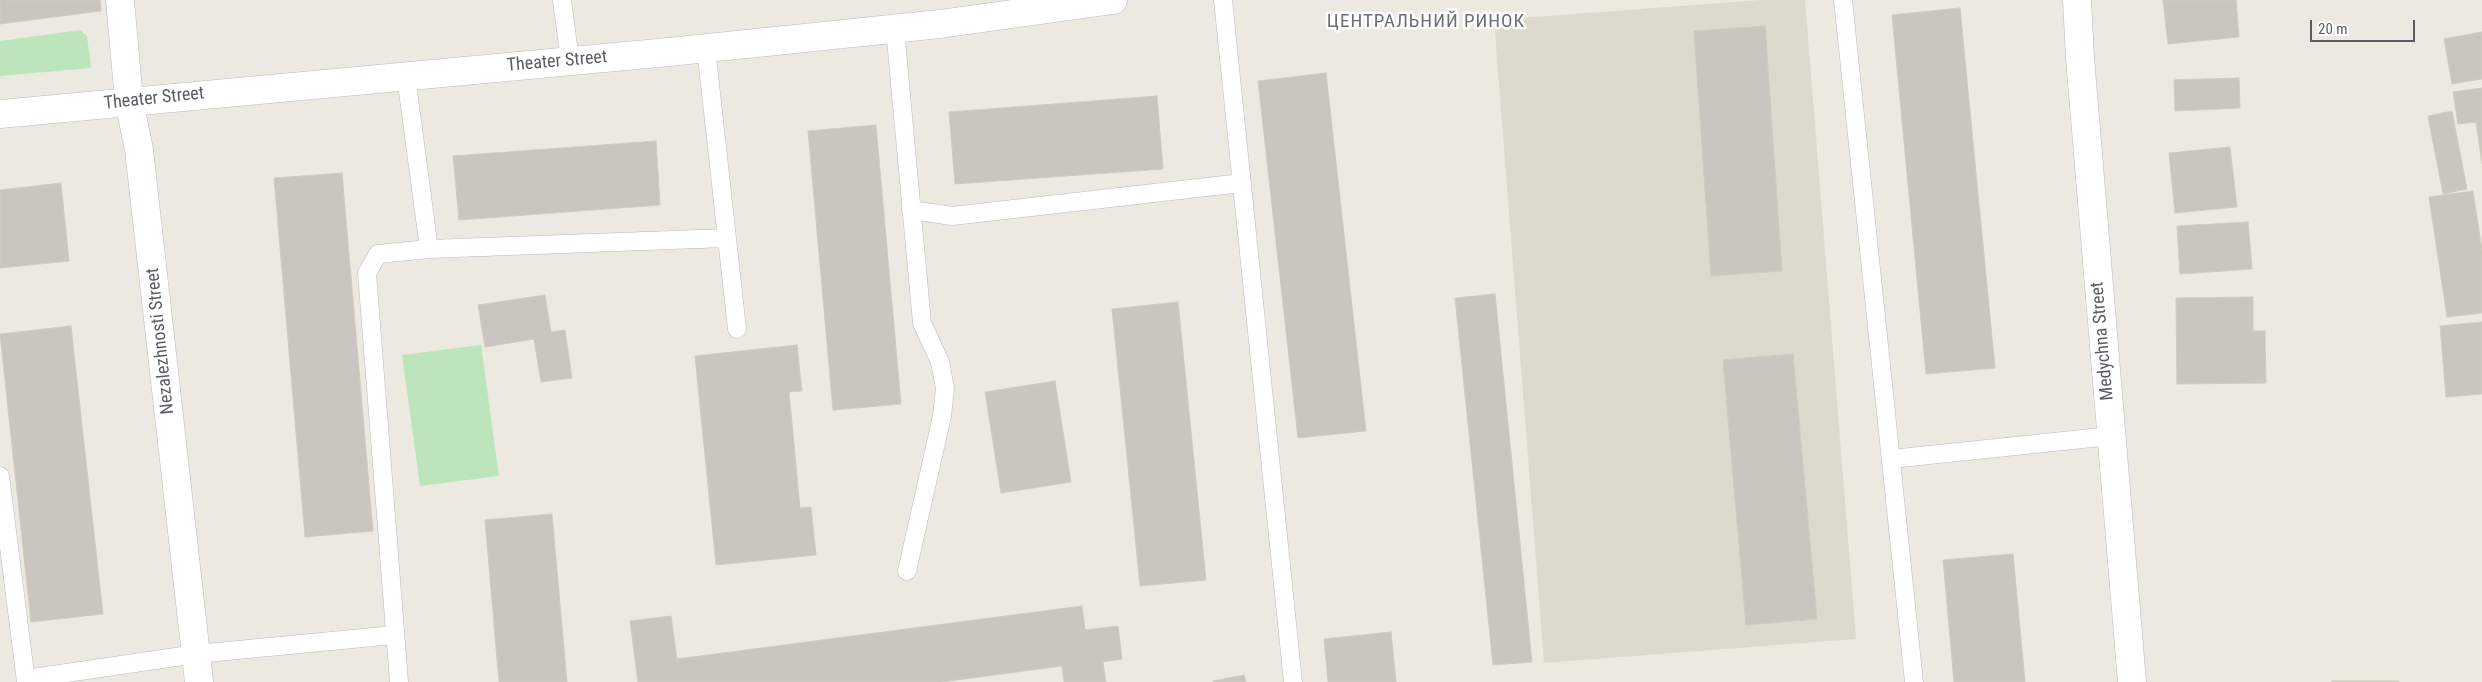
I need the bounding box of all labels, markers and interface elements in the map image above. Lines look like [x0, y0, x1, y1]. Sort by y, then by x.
scale bar [2312, 10, 2417, 42]
district label: ЦЕНТРАЛЬНИЙ РИНОК [1325, 11, 1527, 33]
text: 20 m [2318, 20, 2348, 38]
street label: Theater Street [506, 47, 608, 77]
street label: Theater Street [103, 83, 205, 115]
street label: Nezalezhnosti Street [143, 267, 179, 415]
street label: Medychna Street [2087, 281, 2119, 401]

